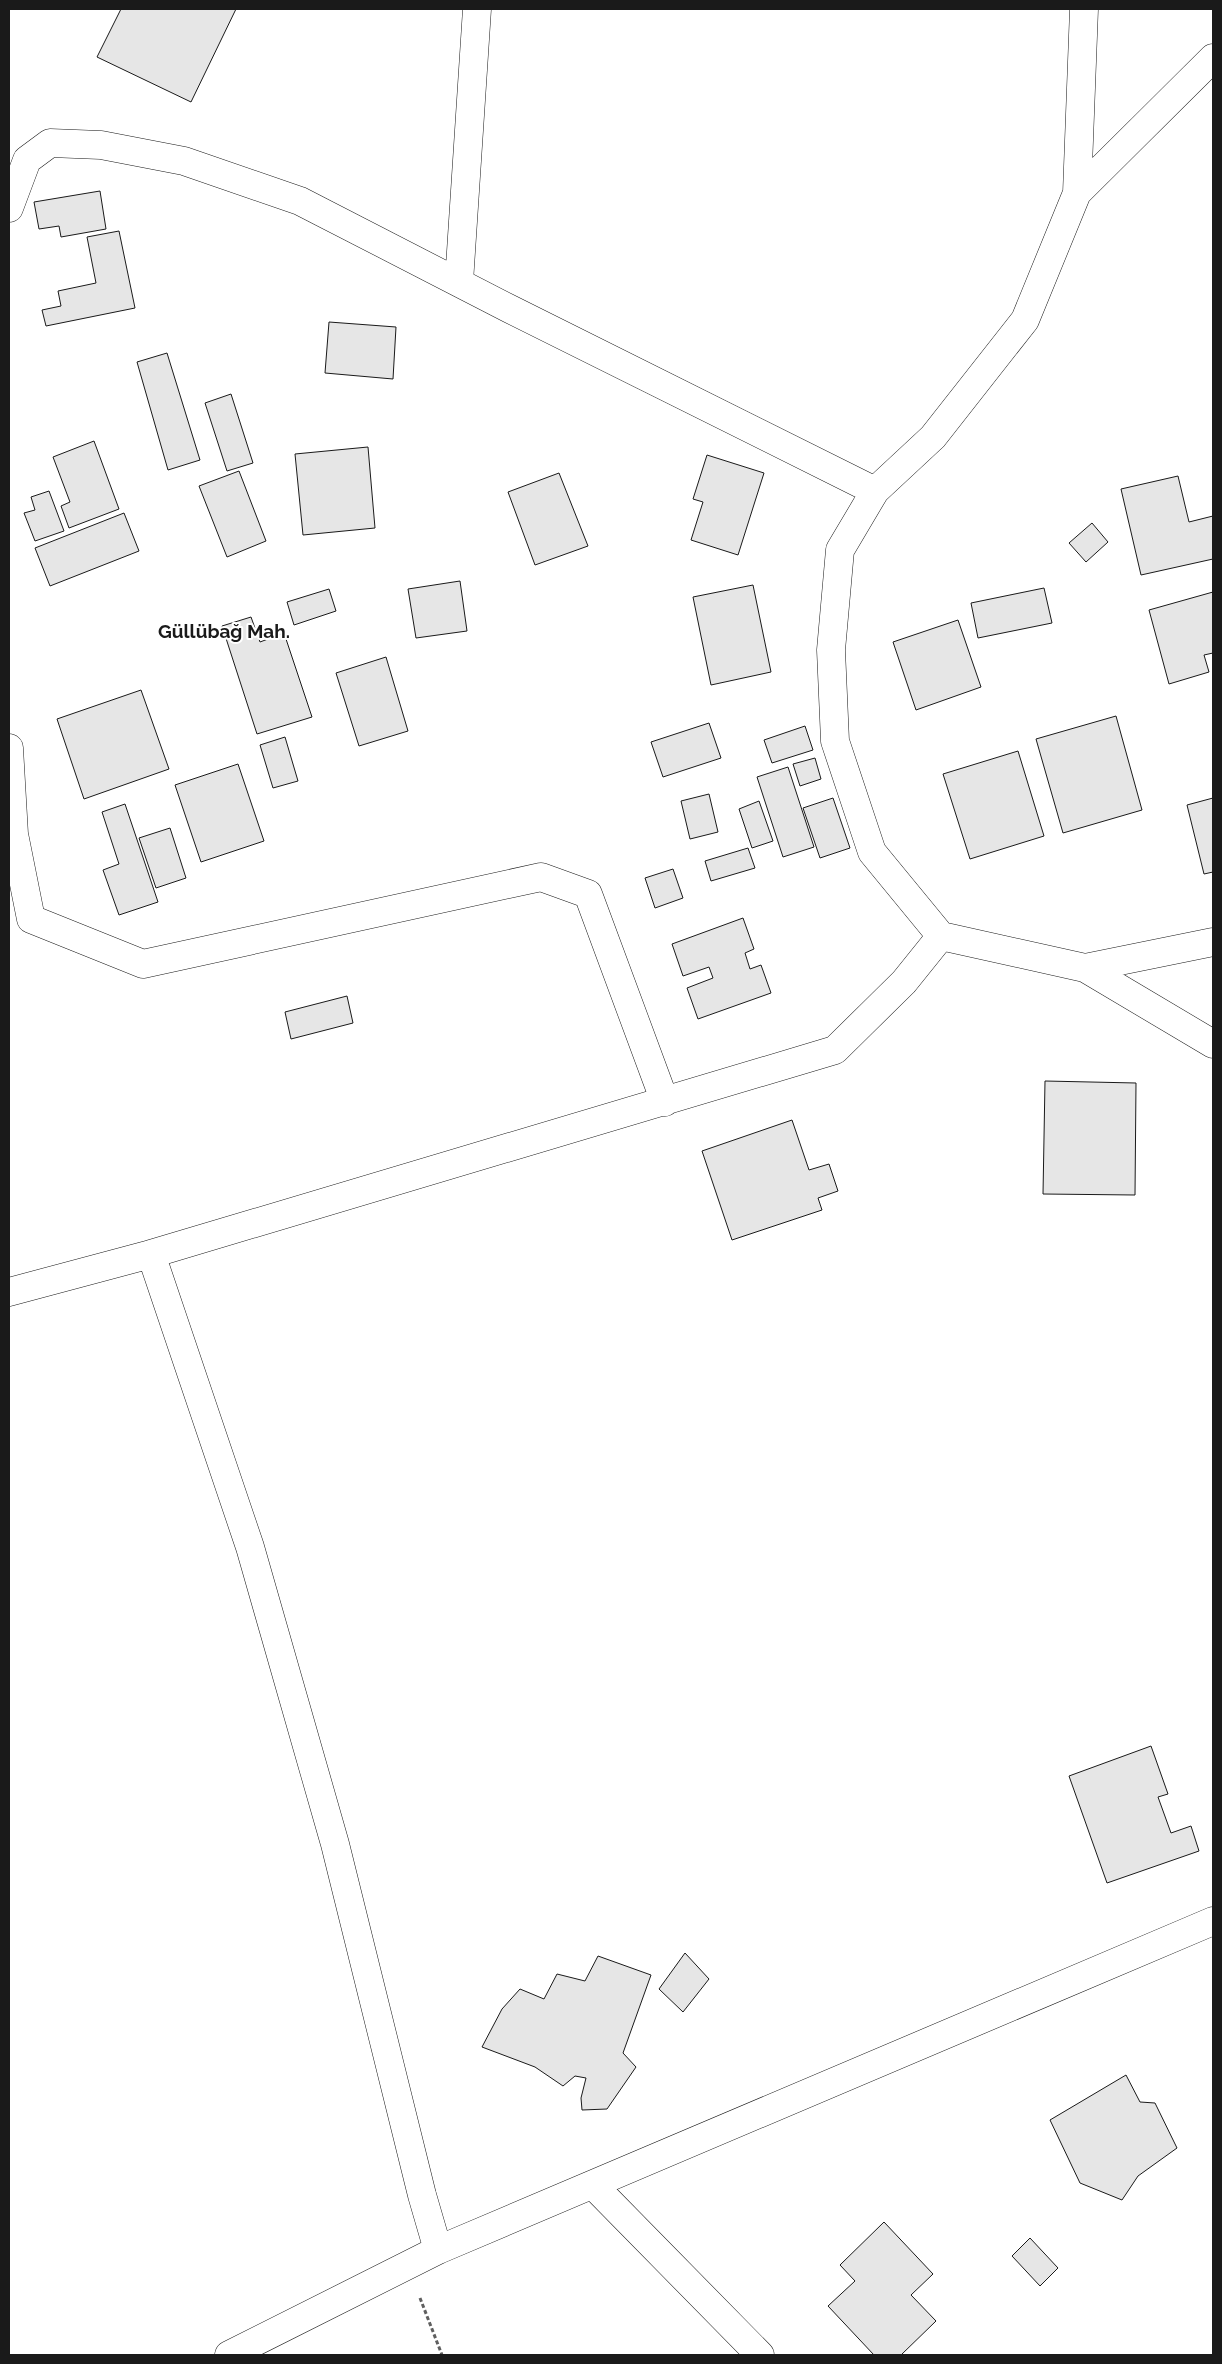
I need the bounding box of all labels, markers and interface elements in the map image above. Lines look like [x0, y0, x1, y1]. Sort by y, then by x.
district label: Güllübağ Mah. [158, 620, 290, 642]

